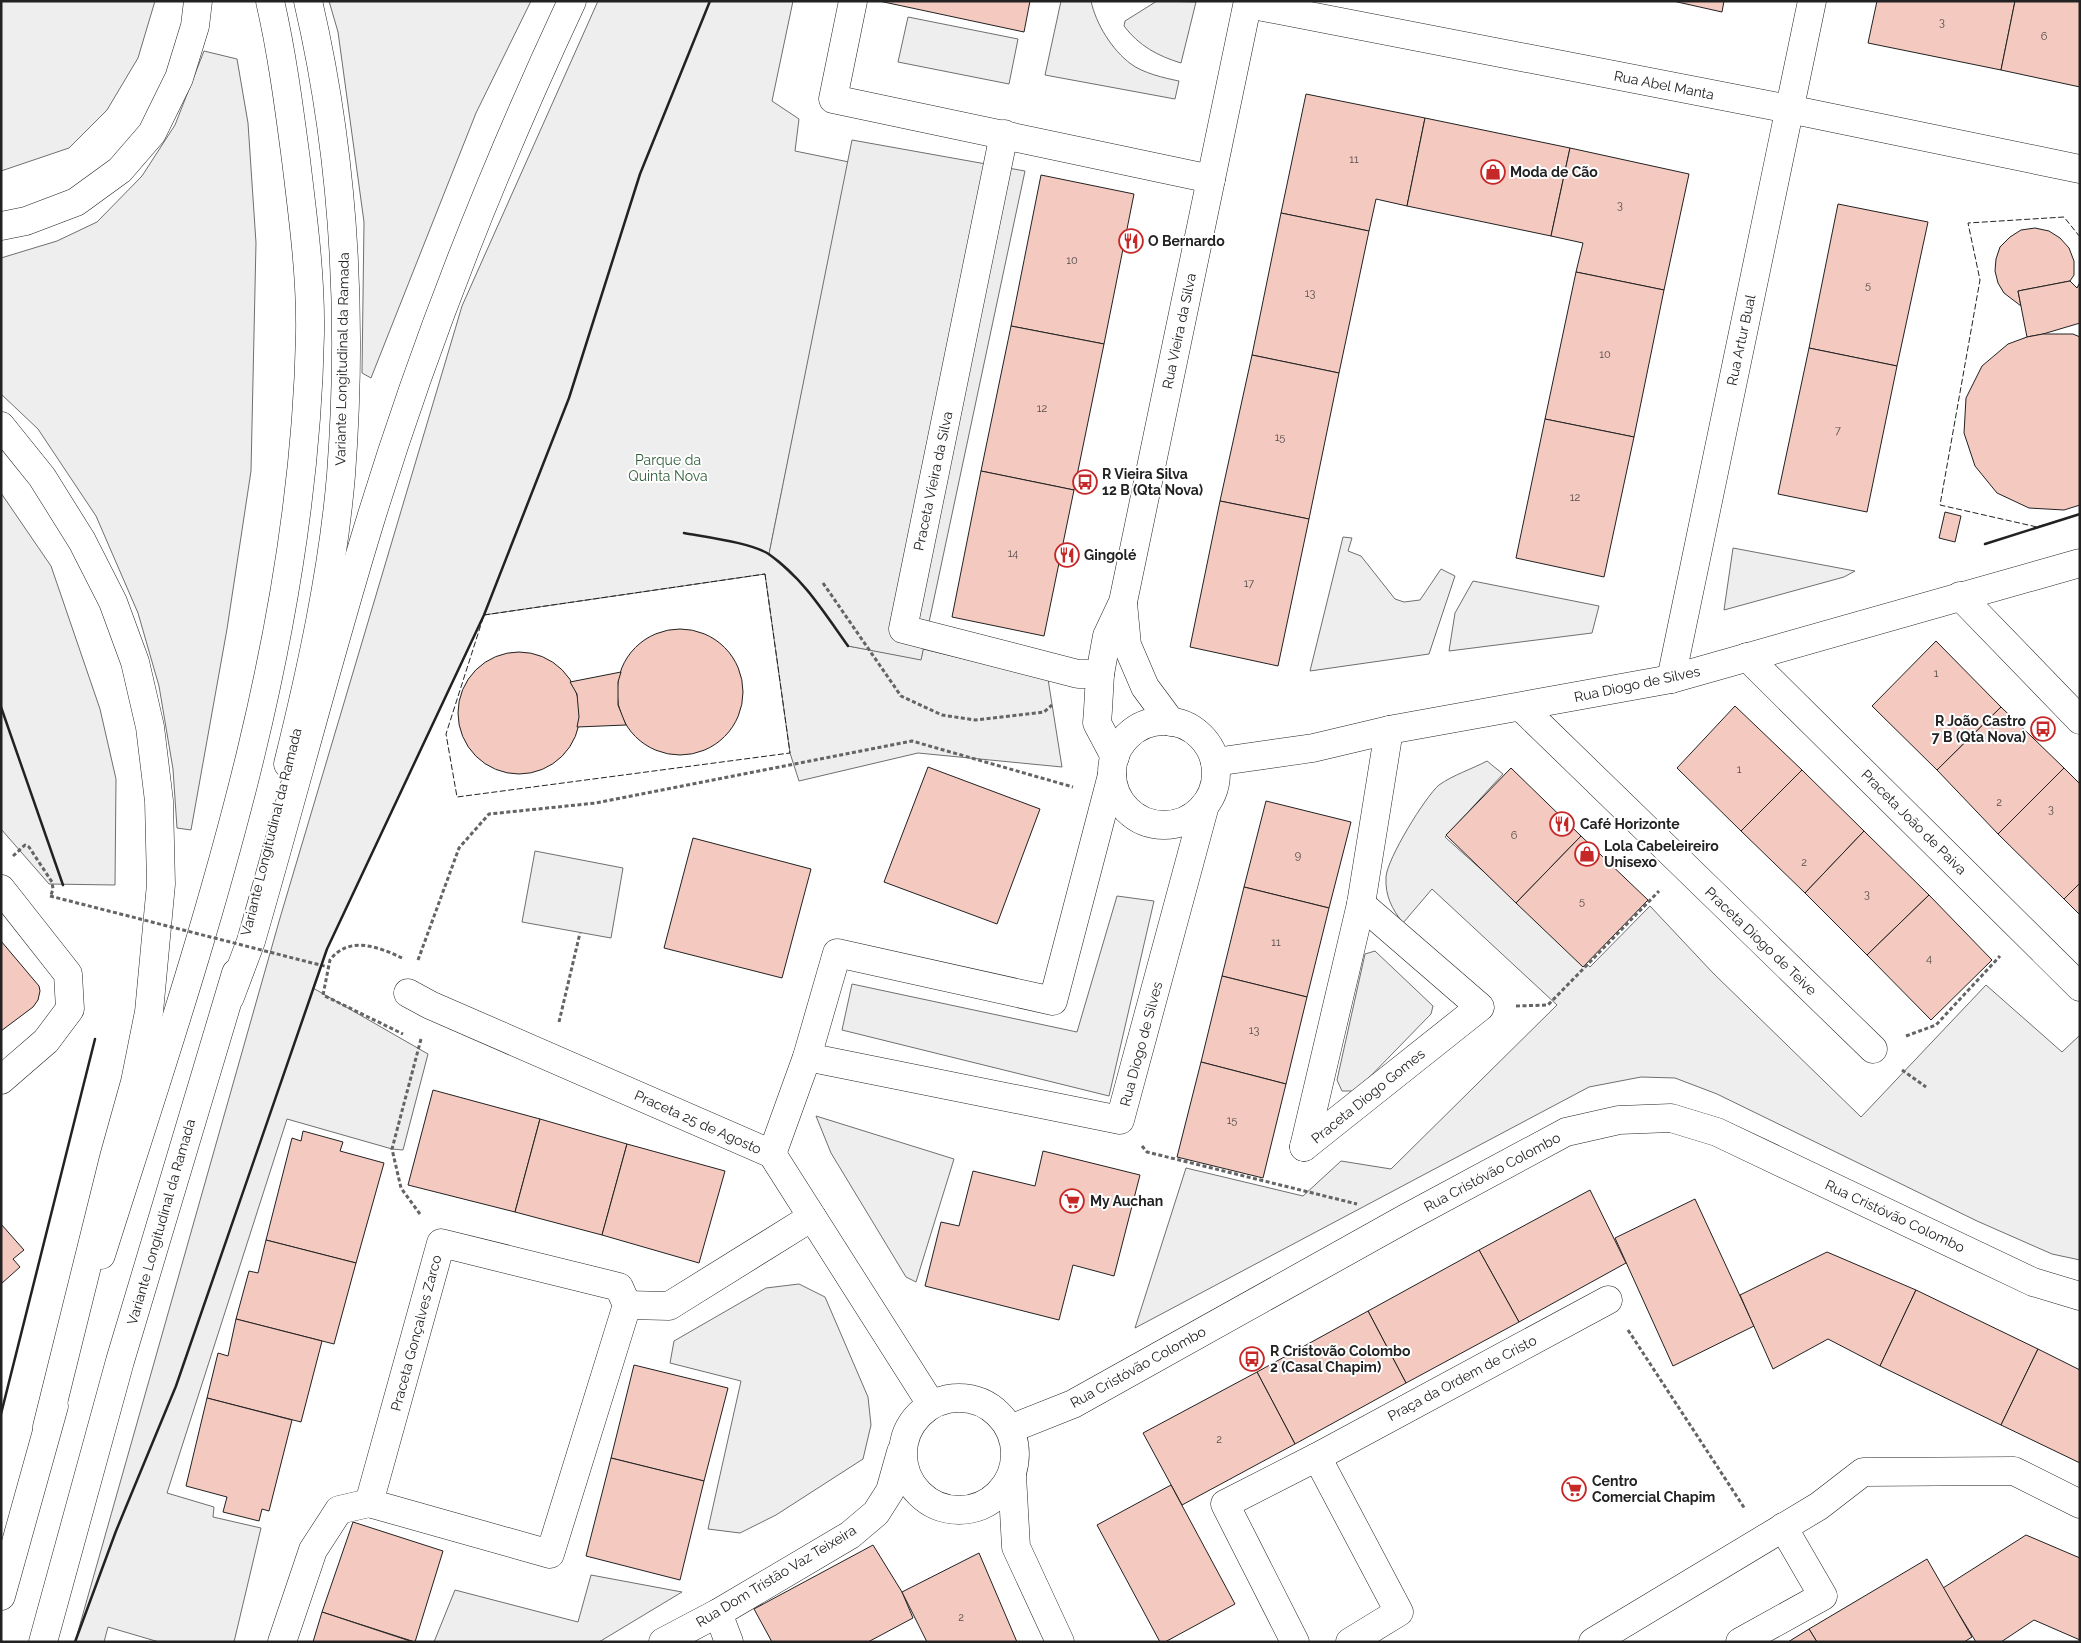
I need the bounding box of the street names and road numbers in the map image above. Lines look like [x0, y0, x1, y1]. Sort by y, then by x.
street label: Rua Abel Manta [1613, 67, 1715, 103]
street label: Variante Longitudinal da Ramada [332, 252, 352, 466]
street label: Rua Vieira da Silva [1159, 272, 1199, 390]
street label: Rua Artur Bual [1724, 293, 1759, 387]
street label: Praceta Vieira da Silva [910, 410, 956, 552]
street label: Rua Diogo de Silves [1573, 663, 1702, 705]
street label: Variante Longitudinal da Ramada [237, 726, 305, 938]
street label: Praceta João de Paiva [1858, 766, 1970, 878]
street label: Praceta Diogo de Teive [1702, 884, 1820, 998]
street label: Rua Diogo de Silves [1117, 980, 1165, 1108]
street label: Praceta Diogo Gomes [1308, 1045, 1428, 1147]
street label: Praceta 25 de Agosto [632, 1087, 764, 1157]
street label: Variante Longitudinal da Ramada [124, 1117, 198, 1327]
street label: Rua Cristóvão Colombo [1421, 1129, 1563, 1215]
street label: Rua Cristóvão Colombo [1823, 1177, 1967, 1255]
street label: Praceta Gonçalves Zarco [387, 1253, 445, 1413]
street label: Rua Cristóvão Colombo [1068, 1323, 1208, 1411]
street label: Praça da Ordem de Cristo [1385, 1332, 1539, 1424]
street label: Rua Dom Tristão Vaz Teixeira [693, 1522, 859, 1630]

